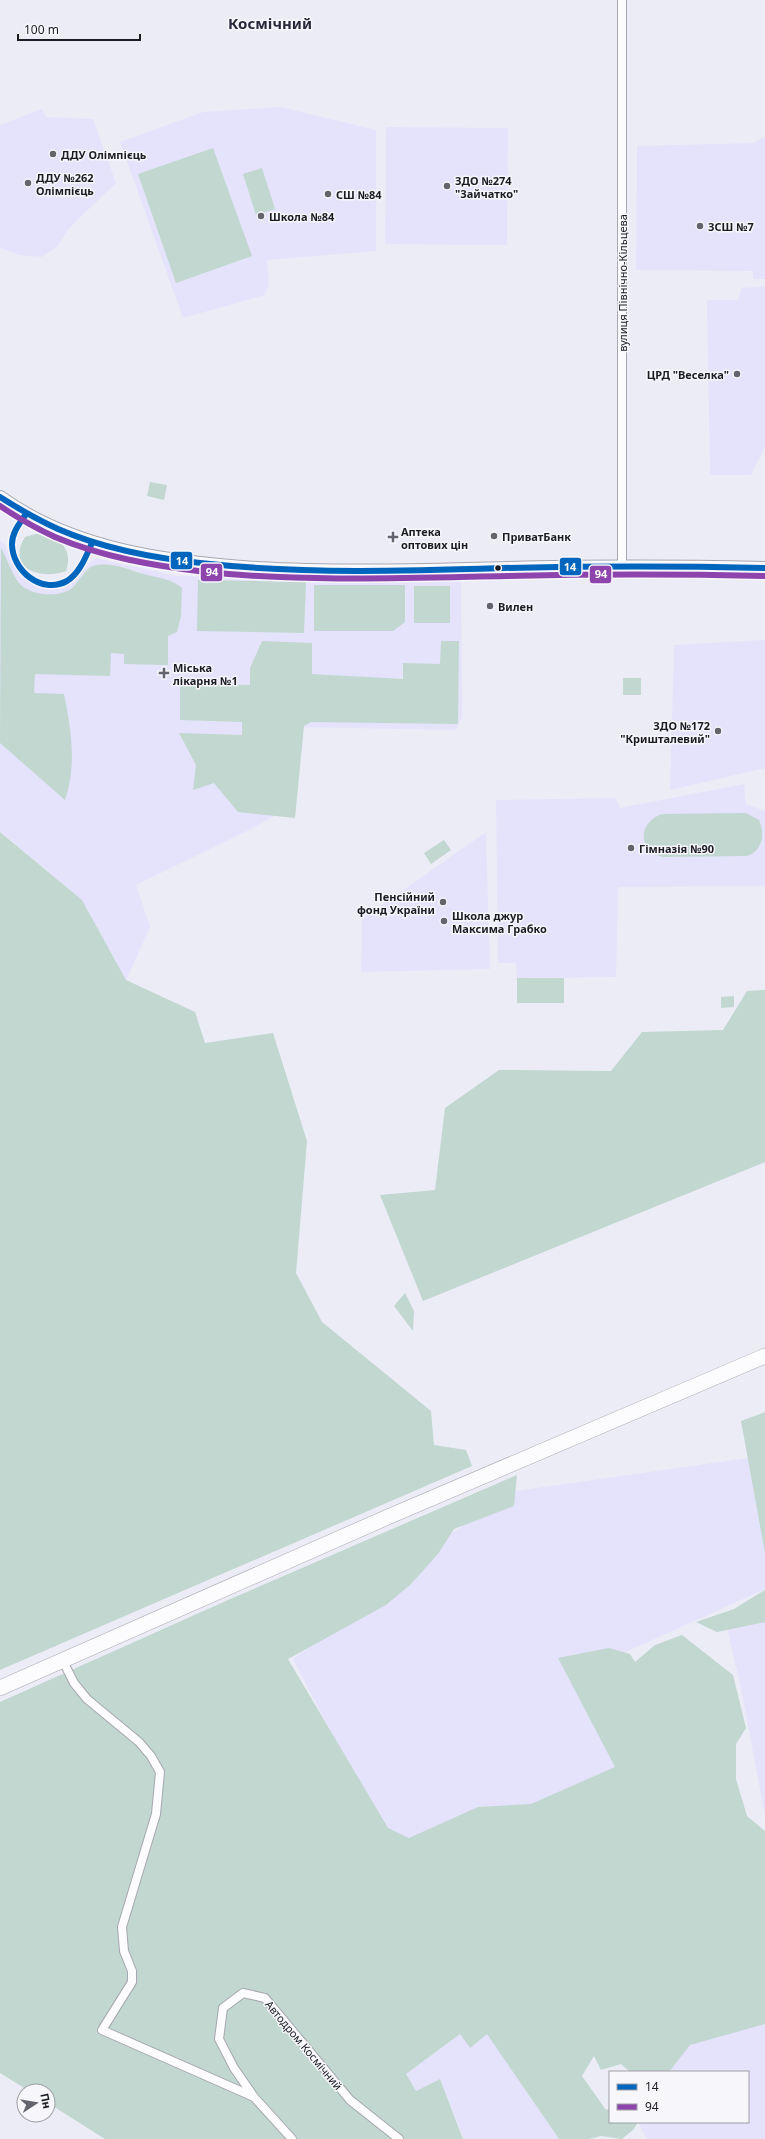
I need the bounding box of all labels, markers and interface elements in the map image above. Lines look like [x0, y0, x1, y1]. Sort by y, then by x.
district label: Космічний [228, 13, 312, 33]
scale bar [18, 16, 140, 42]
text: 100 m [24, 21, 59, 38]
place label: ДДУ Олімпієць [61, 147, 147, 162]
marker: ДДУ Олімпієць [48, 149, 58, 159]
place label: ДДУ №262 Олімпієць [36, 170, 94, 198]
place label: ЗДО №274 "Зайчатко" [455, 173, 518, 201]
marker: ДДУ №262 Олімпієць [23, 178, 33, 188]
marker: ЗДО №274 "Зайчатко" [442, 181, 452, 191]
place label: СШ №84 [336, 187, 382, 202]
marker: СШ №84 [323, 189, 333, 199]
place label: Школа №84 [269, 209, 335, 224]
marker: Школа №84 [256, 211, 266, 221]
street label: вулиця Північно-Кільцева [615, 214, 630, 352]
place label: ЗСШ №7 [708, 219, 754, 234]
marker: ЗСШ №7 [695, 221, 705, 231]
place label: ЦРД "Веселка" [647, 367, 729, 382]
marker: ЦРД "Веселка" [732, 369, 742, 379]
place label: Аптека оптових цін [401, 524, 468, 552]
place label: ПриватБанк [502, 529, 571, 544]
marker: ПриватБанк [489, 531, 499, 541]
marker: Аптека оптових цін [388, 532, 398, 542]
line badge: 14 [170, 551, 193, 570]
text: 14 [176, 553, 189, 568]
line badge: 14 [559, 557, 582, 576]
text: 14 [564, 559, 577, 574]
line badge: 94 [200, 563, 223, 582]
unlabelled marker [493, 563, 503, 573]
text: 94 [206, 564, 219, 579]
line badge: 94 [589, 565, 612, 584]
text: 94 [595, 566, 608, 581]
place label: Вилен [498, 599, 533, 614]
marker: Вилен [485, 601, 495, 611]
place label: Міська лікарня №1 [173, 660, 238, 688]
marker: Міська лікарня №1 [158, 667, 170, 679]
place label: ЗДО №172 "Кришталевий" [620, 718, 710, 746]
marker: ЗДО №172 "Кришталевий" [713, 726, 723, 736]
place label: Гімназія №90 [639, 841, 714, 856]
marker: Гімназія №90 [626, 843, 636, 853]
place label: Пенсійний фонд України [357, 889, 435, 917]
marker: Пенсійний фонд України [438, 897, 448, 907]
place label: Школа джур Максима Грабко [452, 908, 547, 936]
marker: Школа джур Максима Грабко [439, 916, 449, 926]
street label: Автодром Космічний [262, 1997, 346, 2093]
legend [609, 2071, 749, 2123]
text: 14 [645, 2078, 659, 2095]
north arrow [16, 2083, 56, 2123]
text: Пн [37, 2092, 55, 2110]
text: 94 [645, 2098, 659, 2115]

